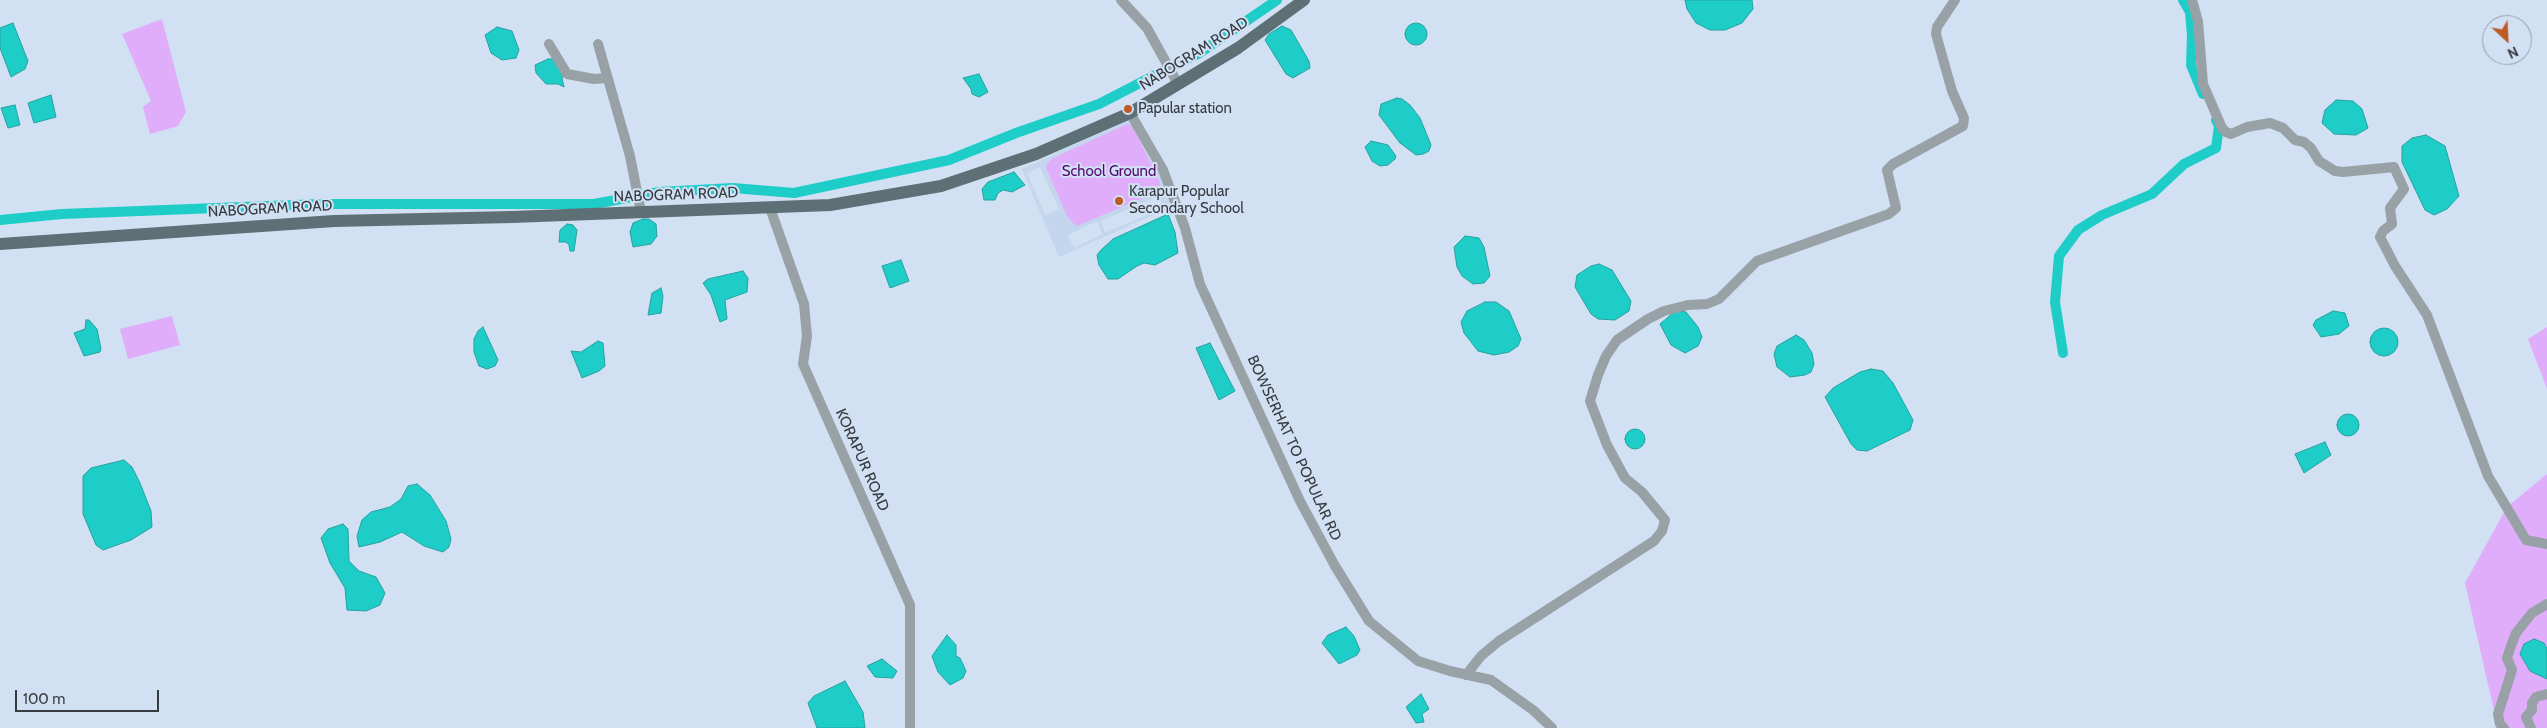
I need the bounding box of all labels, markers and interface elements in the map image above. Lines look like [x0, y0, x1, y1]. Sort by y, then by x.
street label: NABOGRAM ROAD [1136, 13, 1252, 95]
north arrow [2482, 15, 2532, 65]
text: N [2505, 42, 2521, 63]
place label: Papular station [1138, 100, 1232, 118]
marker: Papular station [1122, 103, 1134, 115]
park label: School Ground [1062, 163, 1156, 181]
place label: Karapur Popular Secondary School [1129, 183, 1244, 218]
street label: NABOGRAM ROAD [613, 184, 739, 206]
marker: Karapur Popular Secondary School [1113, 195, 1125, 207]
street label: NABOGRAM ROAD [207, 197, 333, 221]
street label: BOWSERHAT TO POPULAR RD [1243, 353, 1345, 543]
street label: KORAPUR ROAD [831, 406, 893, 514]
scale bar [18, 680, 161, 712]
text: 100 m [23, 690, 65, 708]

